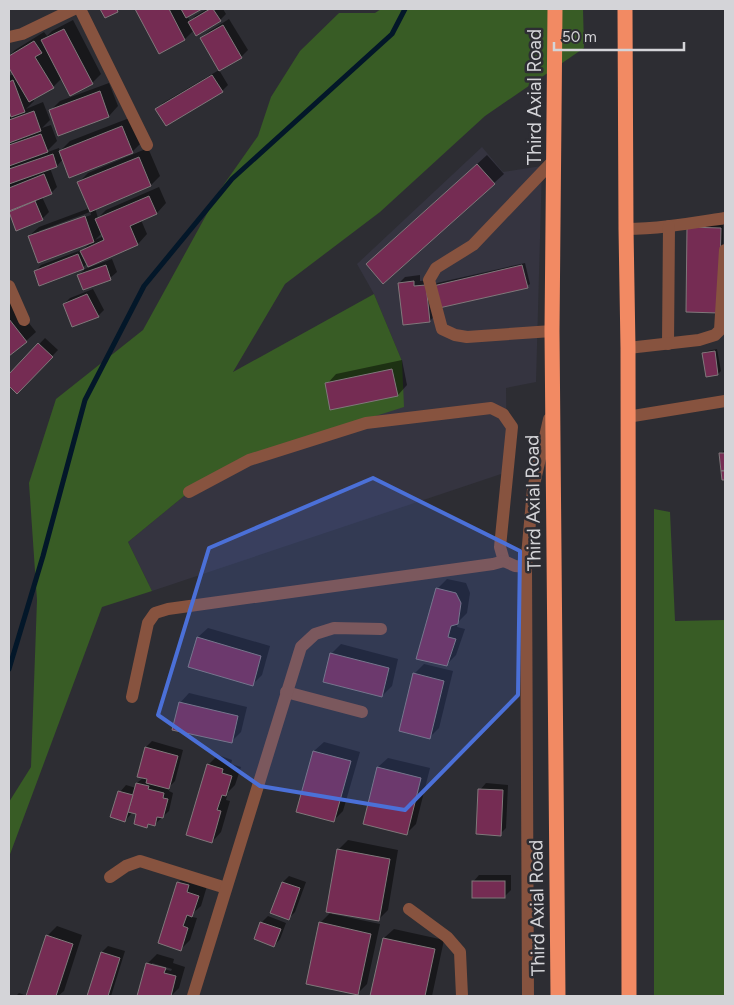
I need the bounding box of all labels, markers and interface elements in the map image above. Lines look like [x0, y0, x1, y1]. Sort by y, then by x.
scale bar [554, 20, 684, 52]
text: 50 m [562, 28, 597, 46]
street label: Third Axial Road [523, 29, 546, 165]
street label: Third Axial Road [520, 435, 546, 571]
street label: Third Axial Road [524, 840, 550, 976]

